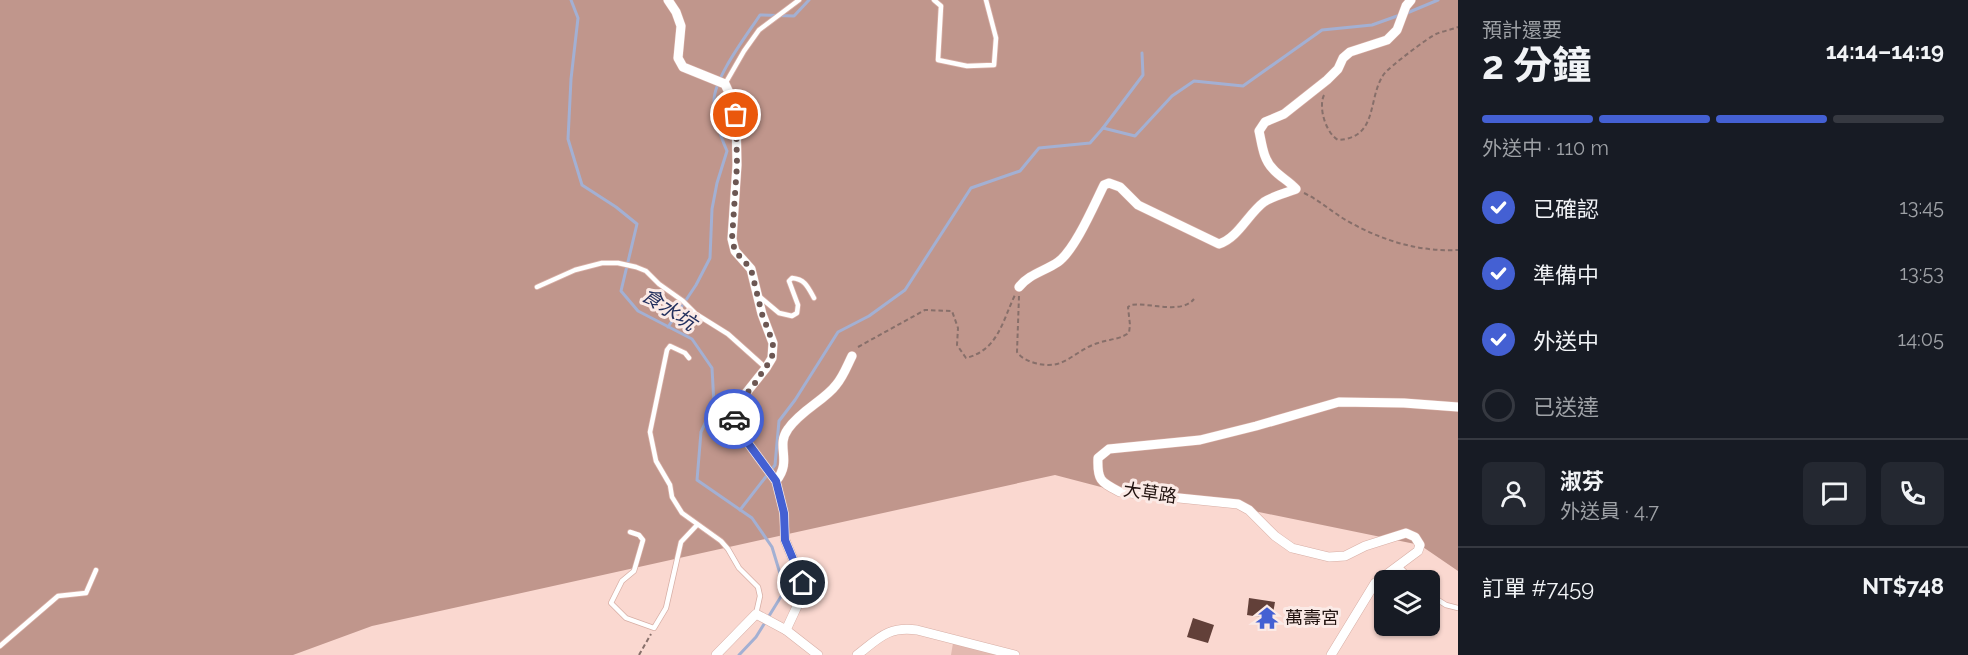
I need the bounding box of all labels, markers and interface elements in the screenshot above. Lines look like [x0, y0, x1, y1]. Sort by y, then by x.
text: 預計還要 [1482, 18, 1562, 42]
text: 14:14–14:19 [1826, 38, 1944, 64]
text: 2 分鐘 [1482, 42, 1591, 88]
pin [710, 89, 761, 140]
icon: bag [719, 98, 752, 131]
text: 外送中 · 110 m [1482, 136, 1609, 160]
icon: check [1482, 191, 1515, 224]
text: 13:45 [1899, 195, 1944, 219]
text: 已確認 [1533, 196, 1599, 222]
icon: check [1482, 257, 1515, 290]
text: 13:53 [1899, 261, 1944, 285]
text: 準備中 [1533, 262, 1599, 288]
water label: 食水坑 [637, 283, 703, 337]
icon: check [1482, 323, 1515, 356]
text: 14:05 [1898, 327, 1944, 351]
text: 外送中 [1533, 328, 1599, 354]
courier [704, 389, 764, 449]
text: 已送達 [1533, 394, 1599, 420]
icon: car [718, 403, 751, 436]
button: person [1482, 462, 1545, 525]
button: chat [1803, 462, 1866, 525]
button: phone [1881, 462, 1944, 525]
text: 淑芬 [1560, 468, 1604, 494]
street label: 大草路 [1122, 478, 1178, 507]
text: 外送員 · 4.7 [1560, 499, 1659, 523]
pin [777, 557, 828, 608]
icon: home [786, 566, 819, 599]
map controls [1374, 570, 1440, 636]
button: layers [1374, 570, 1440, 636]
text: NT$748 [1862, 573, 1944, 599]
text: 訂單 #7459 [1482, 575, 1594, 601]
temple icon: 萬壽宮 [1254, 605, 1280, 631]
place label: 萬壽宮 [1285, 607, 1339, 628]

